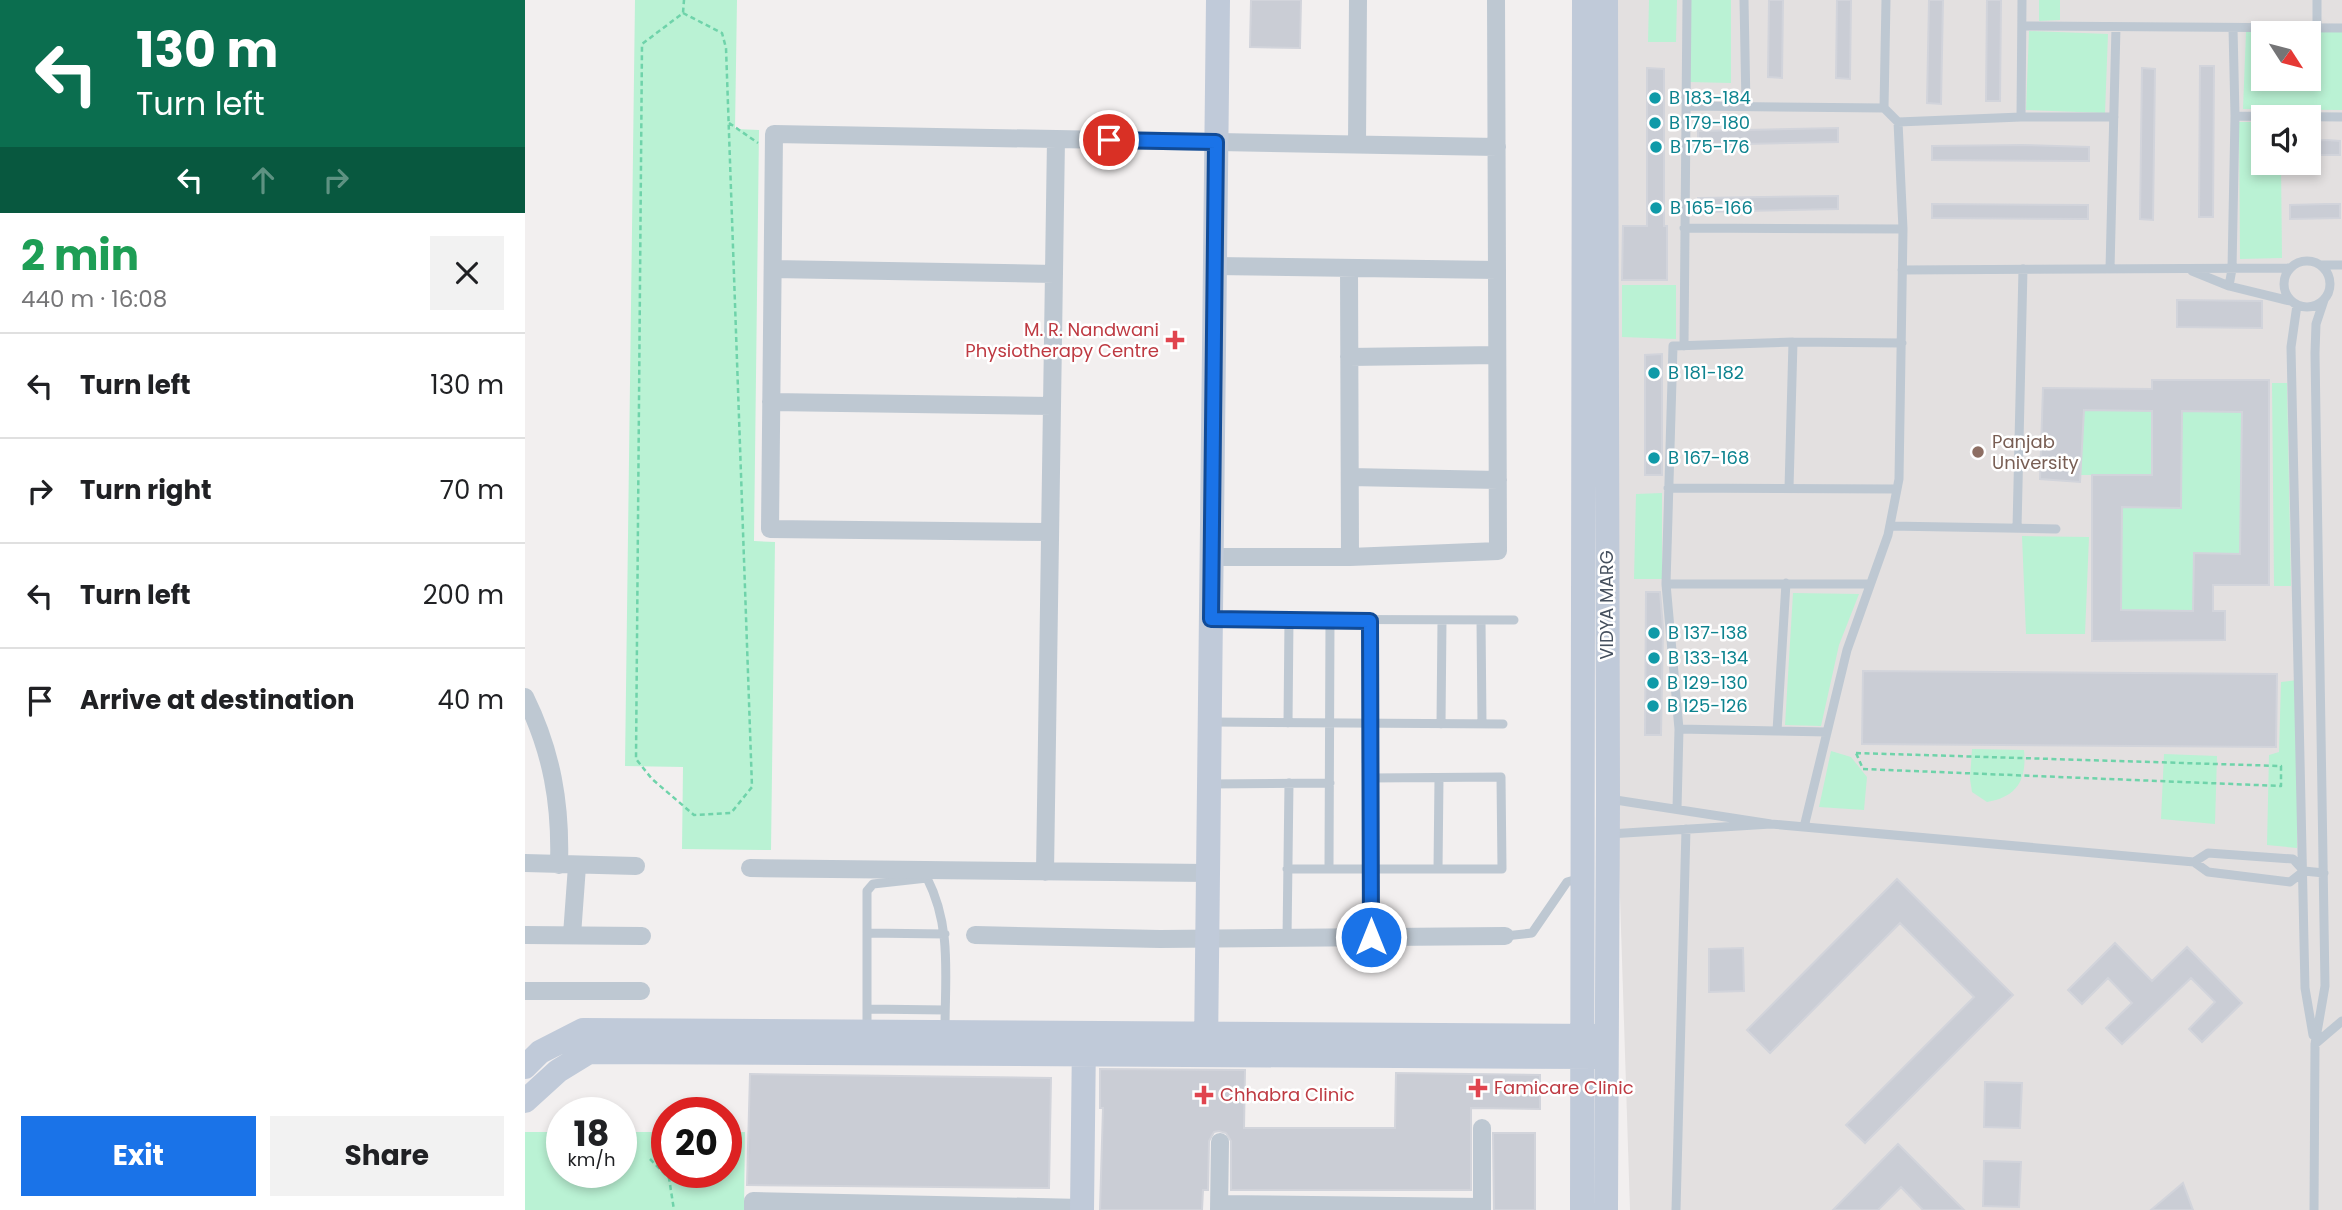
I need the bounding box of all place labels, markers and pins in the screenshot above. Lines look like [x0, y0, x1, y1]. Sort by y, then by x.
place label: B 183-184 [1669, 85, 1751, 110]
marker: B 183-184 [1647, 90, 1663, 106]
pin [1079, 110, 1139, 170]
place label: B 179-180 [1669, 110, 1750, 135]
marker: B 179-180 [1647, 115, 1663, 131]
place label: B 175-176 [1670, 134, 1750, 159]
marker: B 175-176 [1648, 139, 1664, 155]
place label: B 165-166 [1670, 195, 1753, 220]
marker: B 165-166 [1648, 200, 1664, 216]
place label: M. R. Nandwani Physiotherapy Centre [965, 317, 1159, 363]
marker: M. R. Nandwani Physiotherapy Centre [1165, 330, 1185, 350]
place label: B 181-182 [1668, 360, 1744, 385]
marker: B 181-182 [1646, 365, 1662, 381]
place label: Panjab University [1992, 429, 2079, 475]
marker: Panjab University [1970, 444, 1986, 460]
place label: B 167-168 [1668, 445, 1749, 470]
marker: B 167-168 [1646, 450, 1662, 466]
place label: B 137-138 [1668, 620, 1748, 645]
marker: B 137-138 [1646, 625, 1662, 641]
place label: B 133-134 [1668, 645, 1748, 670]
marker: B 133-134 [1646, 650, 1662, 666]
place label: B 129-130 [1667, 670, 1748, 695]
marker: B 129-130 [1645, 675, 1661, 691]
place label: B 125-126 [1667, 693, 1748, 718]
marker: B 125-126 [1645, 698, 1661, 714]
place label: Famicare Clinic [1494, 1075, 1634, 1100]
marker: Famicare Clinic [1468, 1078, 1488, 1098]
place label: Chhabra Clinic [1220, 1082, 1355, 1107]
marker: Chhabra Clinic [1194, 1085, 1214, 1105]

